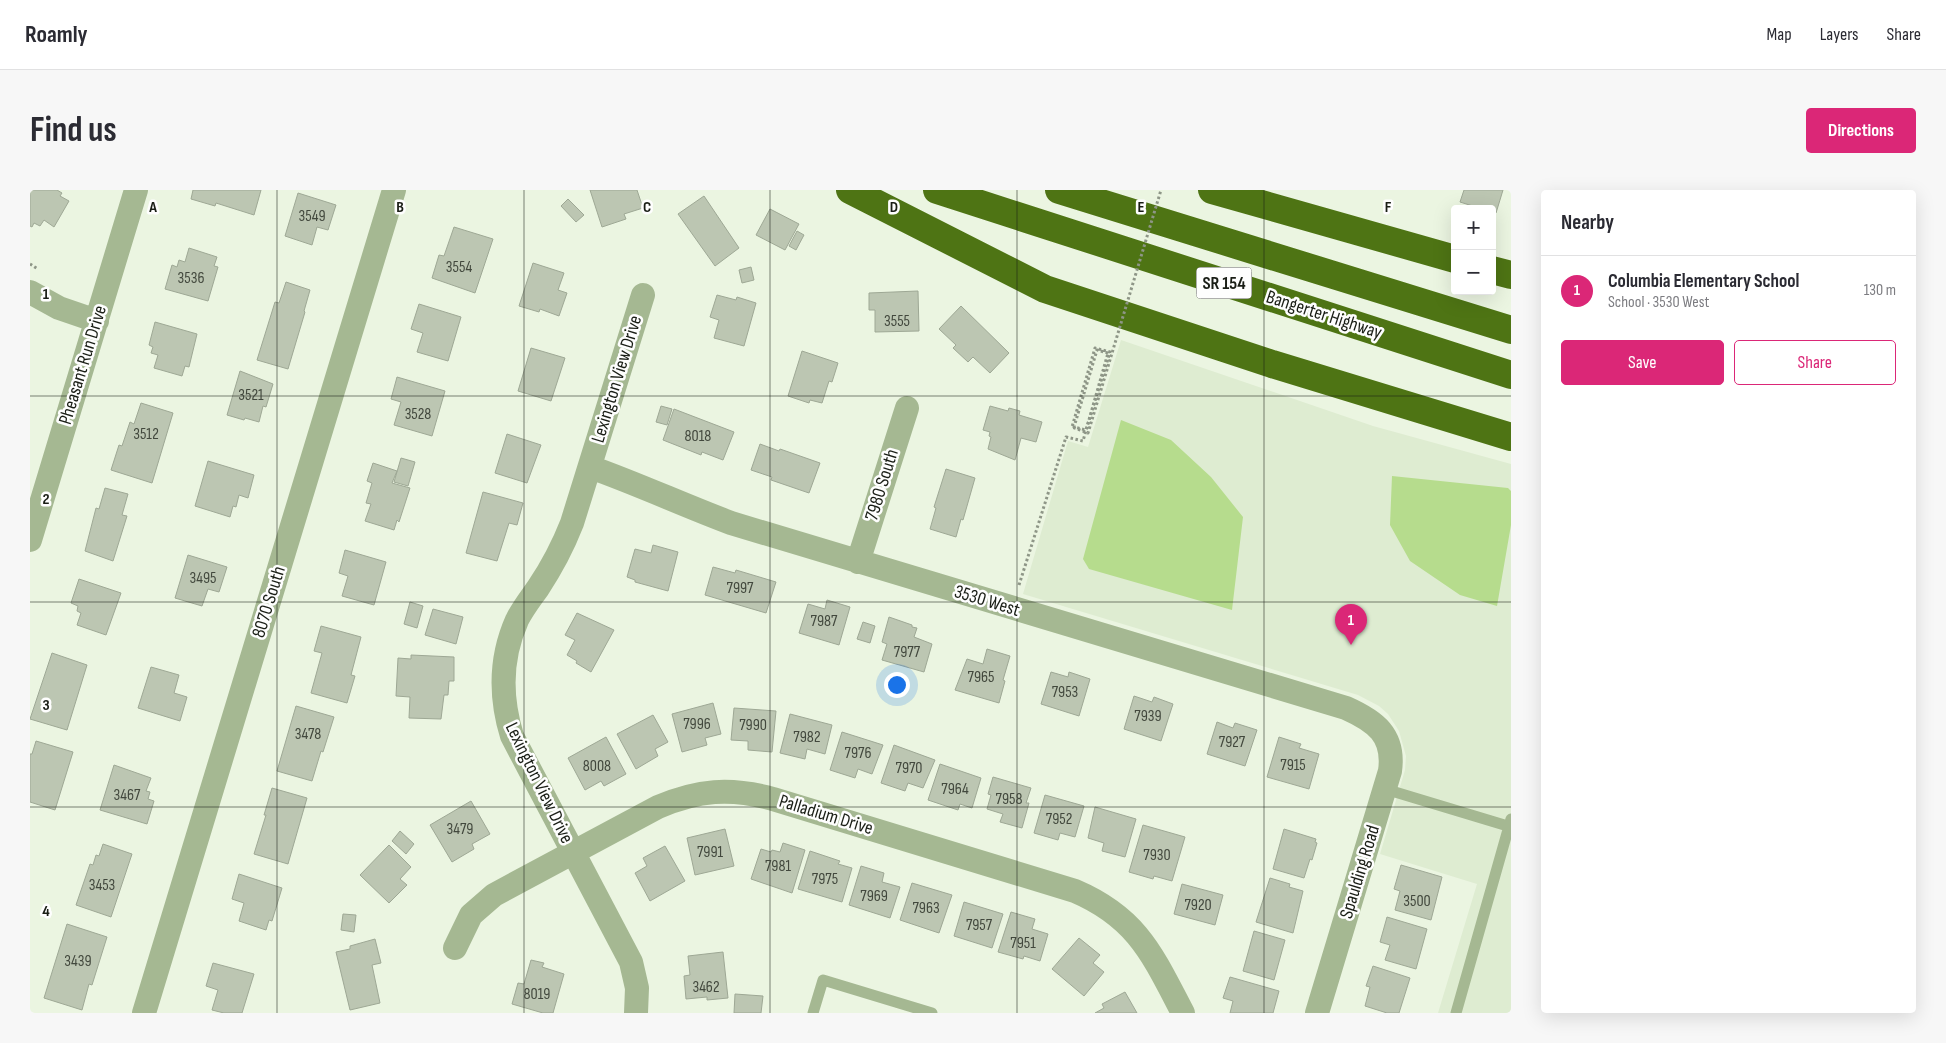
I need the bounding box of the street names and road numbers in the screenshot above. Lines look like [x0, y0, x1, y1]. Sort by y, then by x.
road number: SR 154 [1196, 268, 1252, 299]
street label: Bangerter Highway [1263, 285, 1385, 345]
street label: Pheasant Run Drive [54, 303, 112, 427]
street label: Lexington View Drive [587, 313, 647, 445]
street label: 7980 South [860, 446, 904, 524]
street label: 8070 South [247, 563, 291, 641]
street label: 3530 West [951, 580, 1023, 622]
street label: Lexington View Drive [500, 719, 578, 847]
street label: Palladium Drive [776, 790, 876, 840]
street label: Spaulding Road [1335, 822, 1385, 922]

